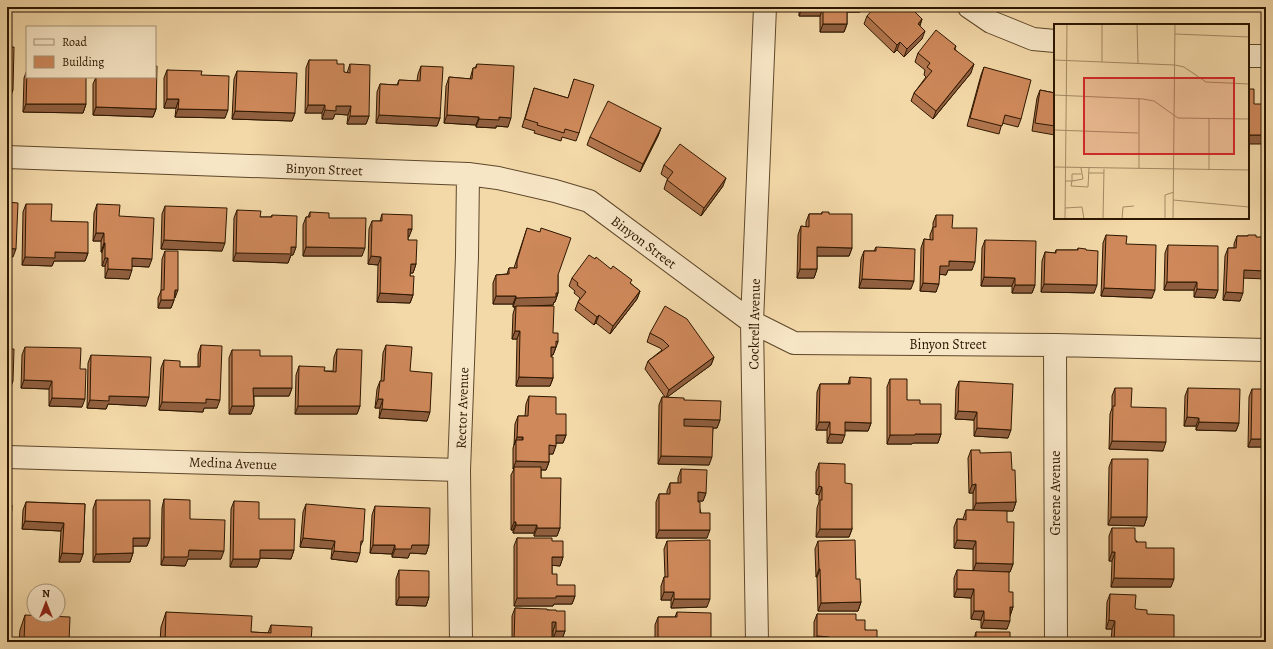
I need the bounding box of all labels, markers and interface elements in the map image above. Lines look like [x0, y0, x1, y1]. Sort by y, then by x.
inset map [1054, 24, 1249, 219]
legend [26, 26, 156, 78]
text: Road [62, 34, 88, 50]
text: Building [62, 54, 104, 70]
street label: Binyon Street [285, 159, 363, 180]
street label: Binyon Street [607, 212, 681, 274]
street label: Cockrell Avenue [744, 278, 765, 370]
street label: Binyon Street [909, 335, 987, 354]
street label: Rector Avenue [452, 367, 473, 449]
street label: Greene Avenue [1046, 450, 1065, 536]
street label: Medina Avenue [189, 452, 277, 475]
north arrow [26, 583, 66, 623]
text: N [42, 586, 50, 601]

